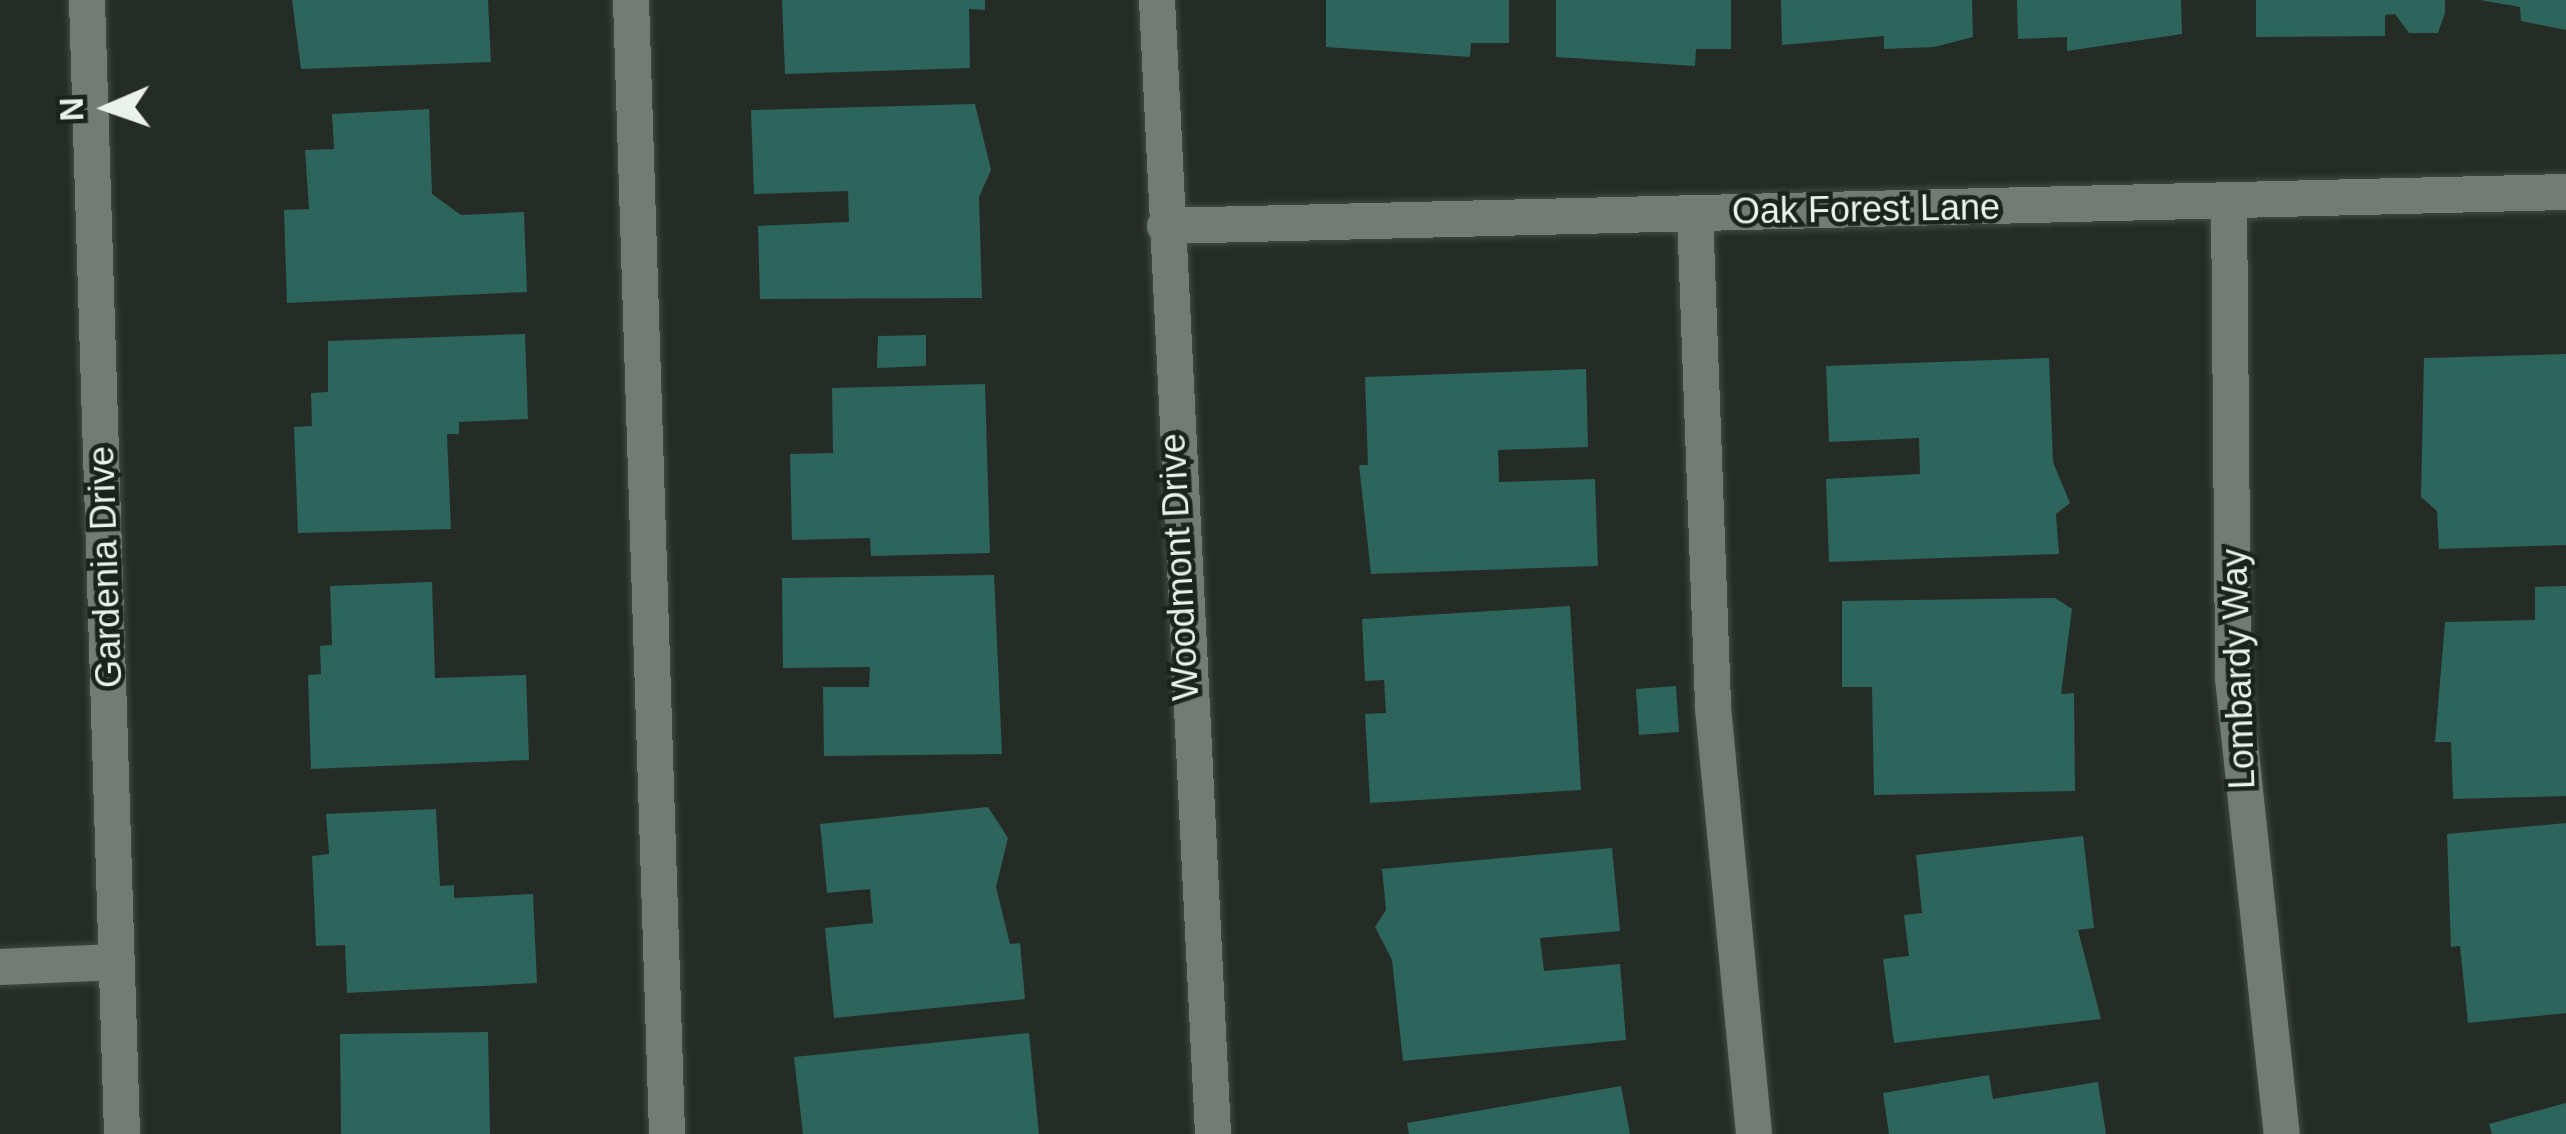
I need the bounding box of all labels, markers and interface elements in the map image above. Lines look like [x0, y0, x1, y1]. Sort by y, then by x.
north arrow [48, 48, 168, 168]
text: N [53, 97, 90, 122]
street label: Oak Forest Lane [1732, 185, 2000, 233]
street label: Woodmont Drive [1150, 432, 1208, 702]
street label: Gardenia Drive [79, 445, 131, 689]
street label: Lombardy Way [2212, 548, 2264, 790]

